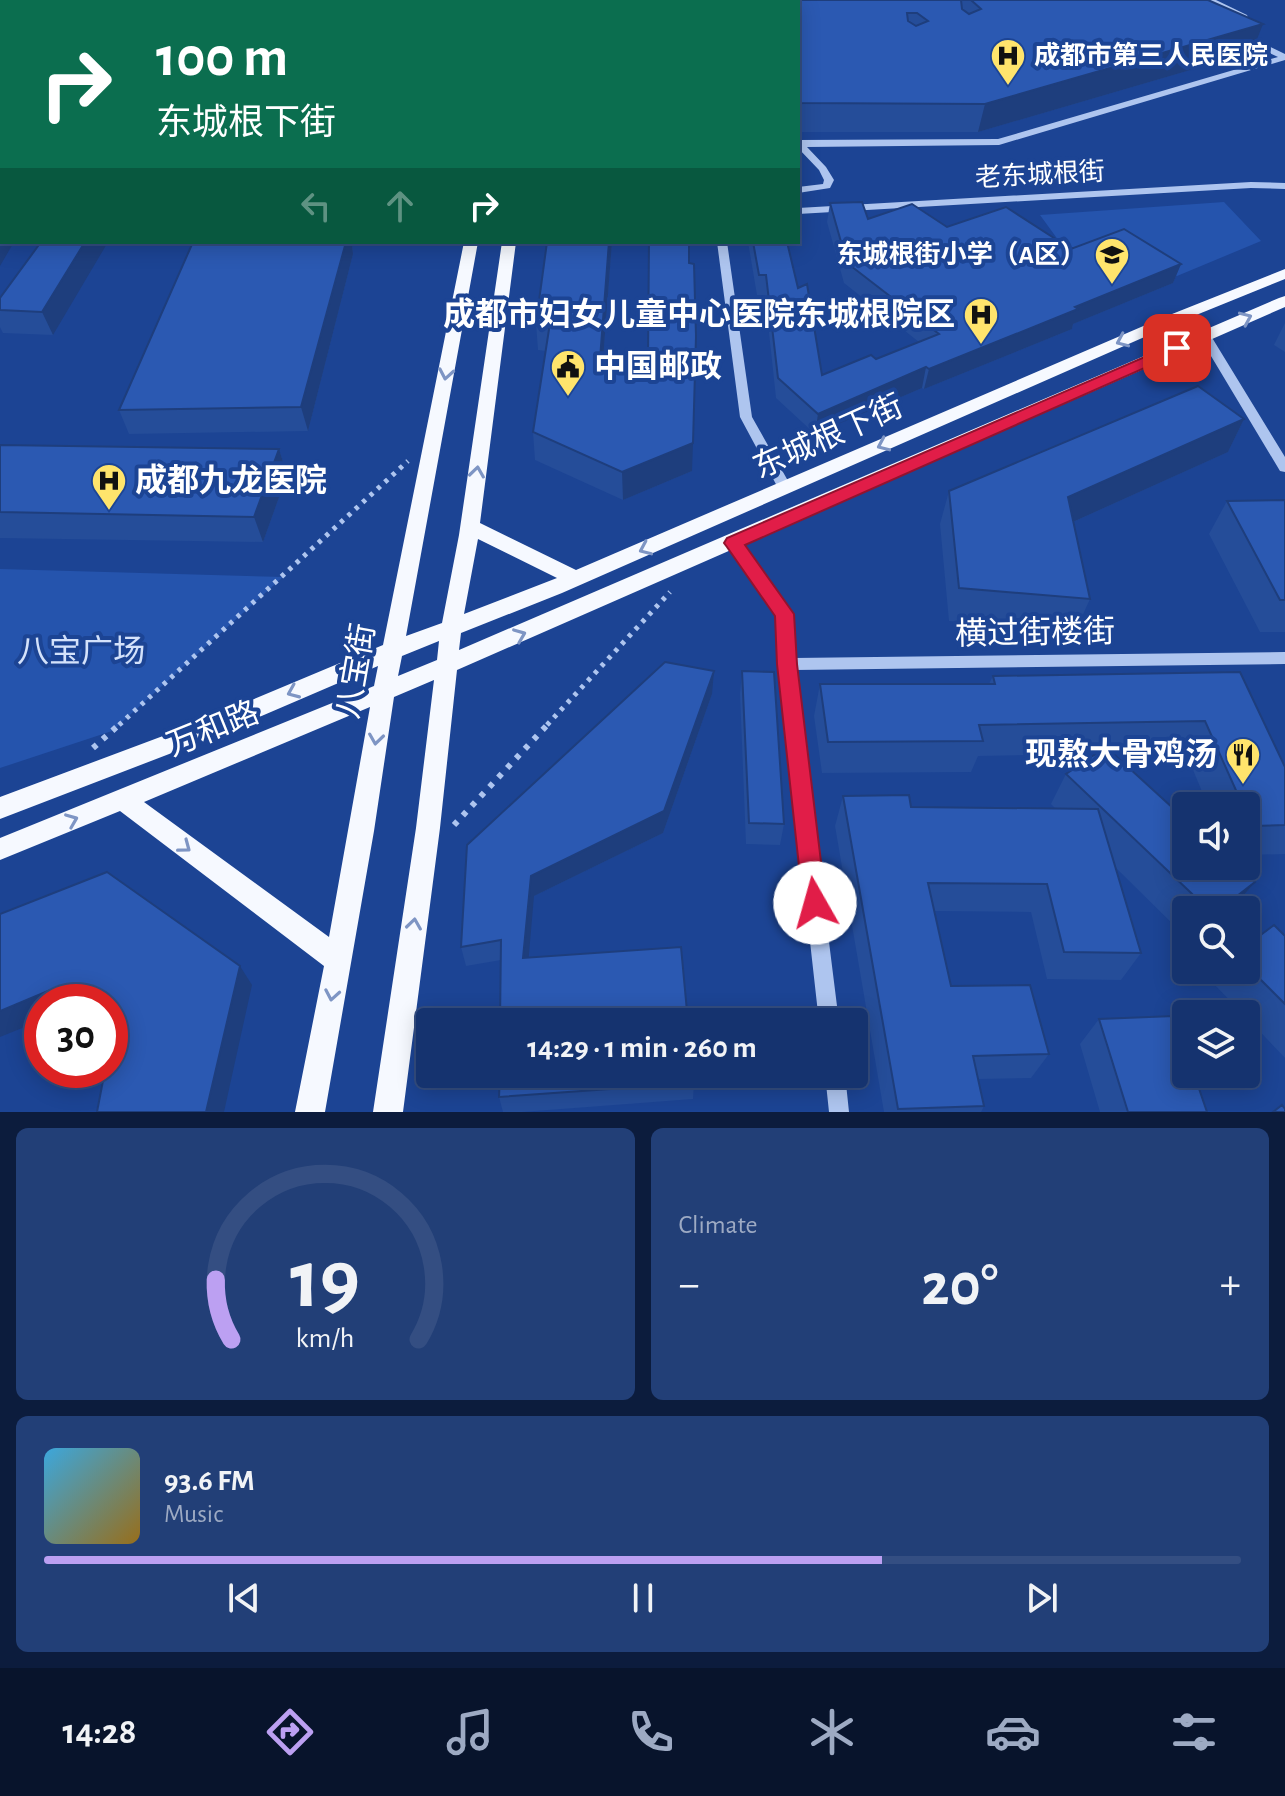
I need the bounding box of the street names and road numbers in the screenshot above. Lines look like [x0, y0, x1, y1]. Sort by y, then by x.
street label: 老东城根街 [974, 158, 1106, 191]
street label: 东城根下街 [748, 389, 908, 484]
street label: 横过街楼街 [955, 614, 1115, 650]
street label: 八宝街 [330, 621, 380, 721]
street label: 万和路 [162, 694, 264, 762]

